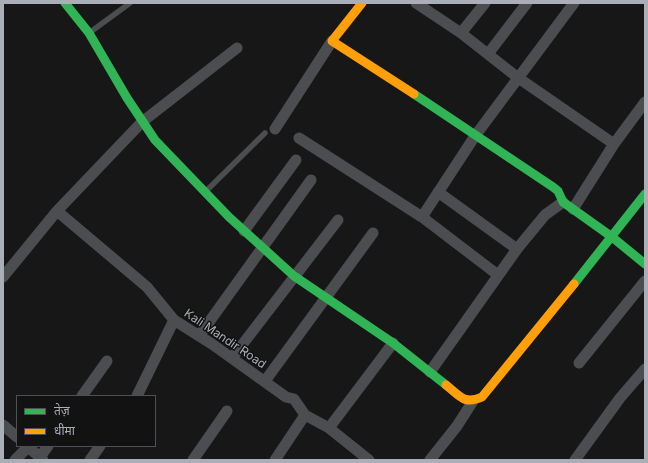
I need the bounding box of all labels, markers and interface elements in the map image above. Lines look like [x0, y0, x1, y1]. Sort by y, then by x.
street label: Kali Mandir Road [181, 306, 269, 372]
legend [16, 395, 156, 447]
text: तेज़ [54, 403, 70, 418]
text: धीमा [54, 423, 75, 438]

